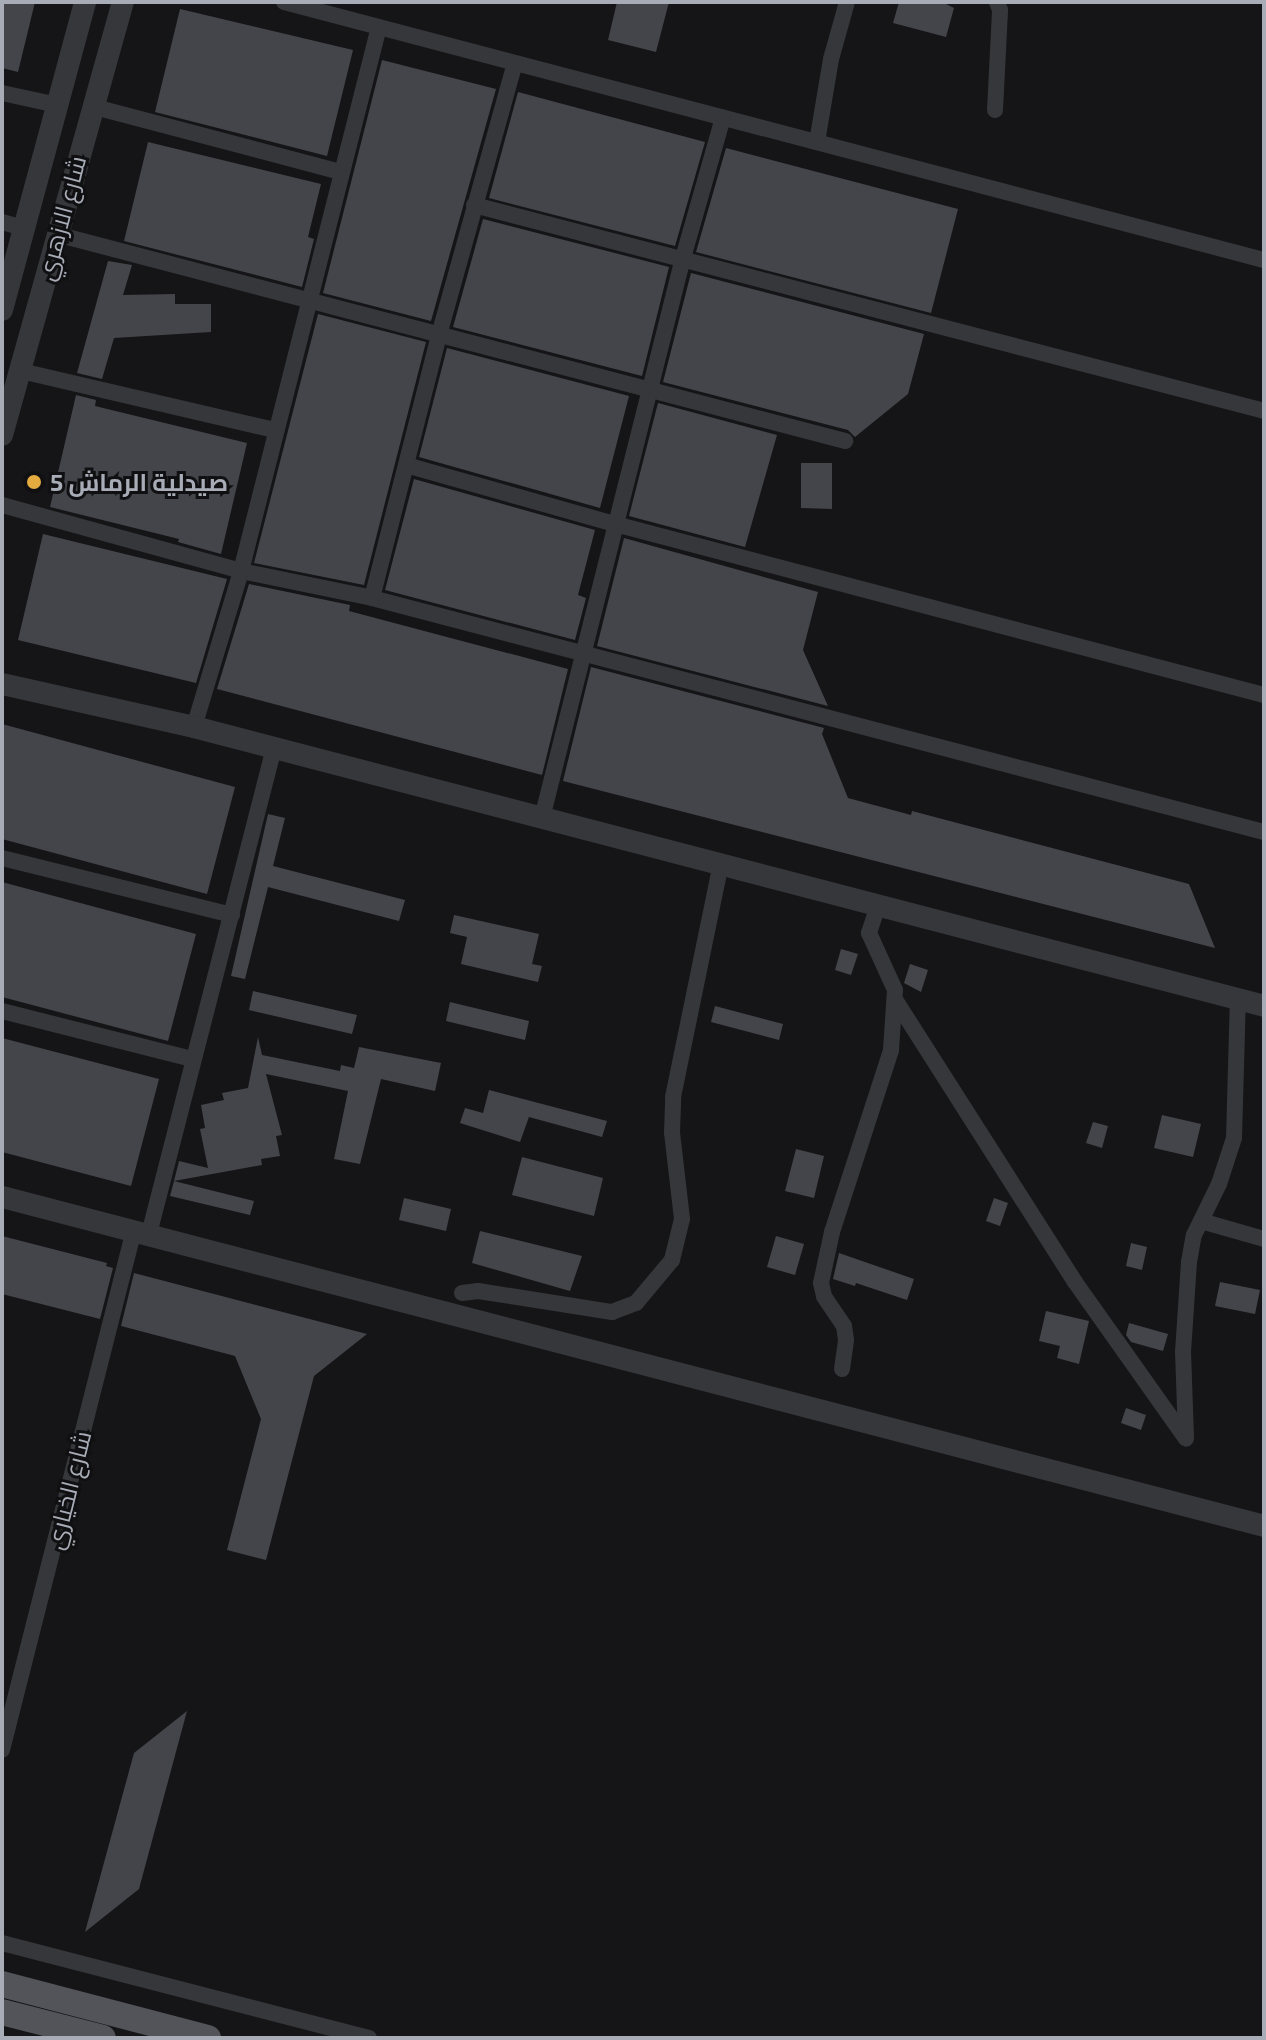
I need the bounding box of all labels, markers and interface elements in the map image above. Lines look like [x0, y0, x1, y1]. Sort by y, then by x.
street label: شارع الازهري [31, 153, 91, 283]
place label: صيدلية الرماش 5 [50, 468, 228, 496]
marker: صيدلية الرماش 5 [25, 473, 43, 491]
street label: شارع الخياري [39, 1428, 97, 1552]

